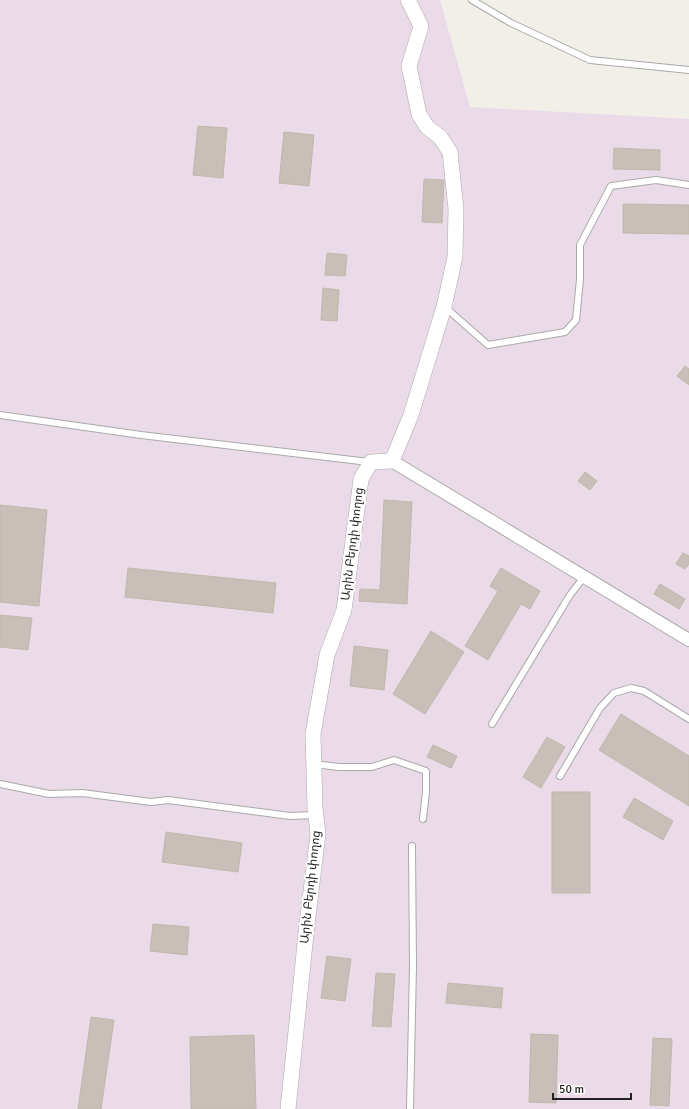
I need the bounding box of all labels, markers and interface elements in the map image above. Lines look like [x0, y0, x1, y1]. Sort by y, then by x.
street label: Արին Բերդի փողոց [338, 487, 367, 601]
street label: Արին Բերդի փողոց [297, 830, 324, 944]
scale bar [553, 1075, 631, 1101]
text: 50 m [559, 1082, 584, 1097]

